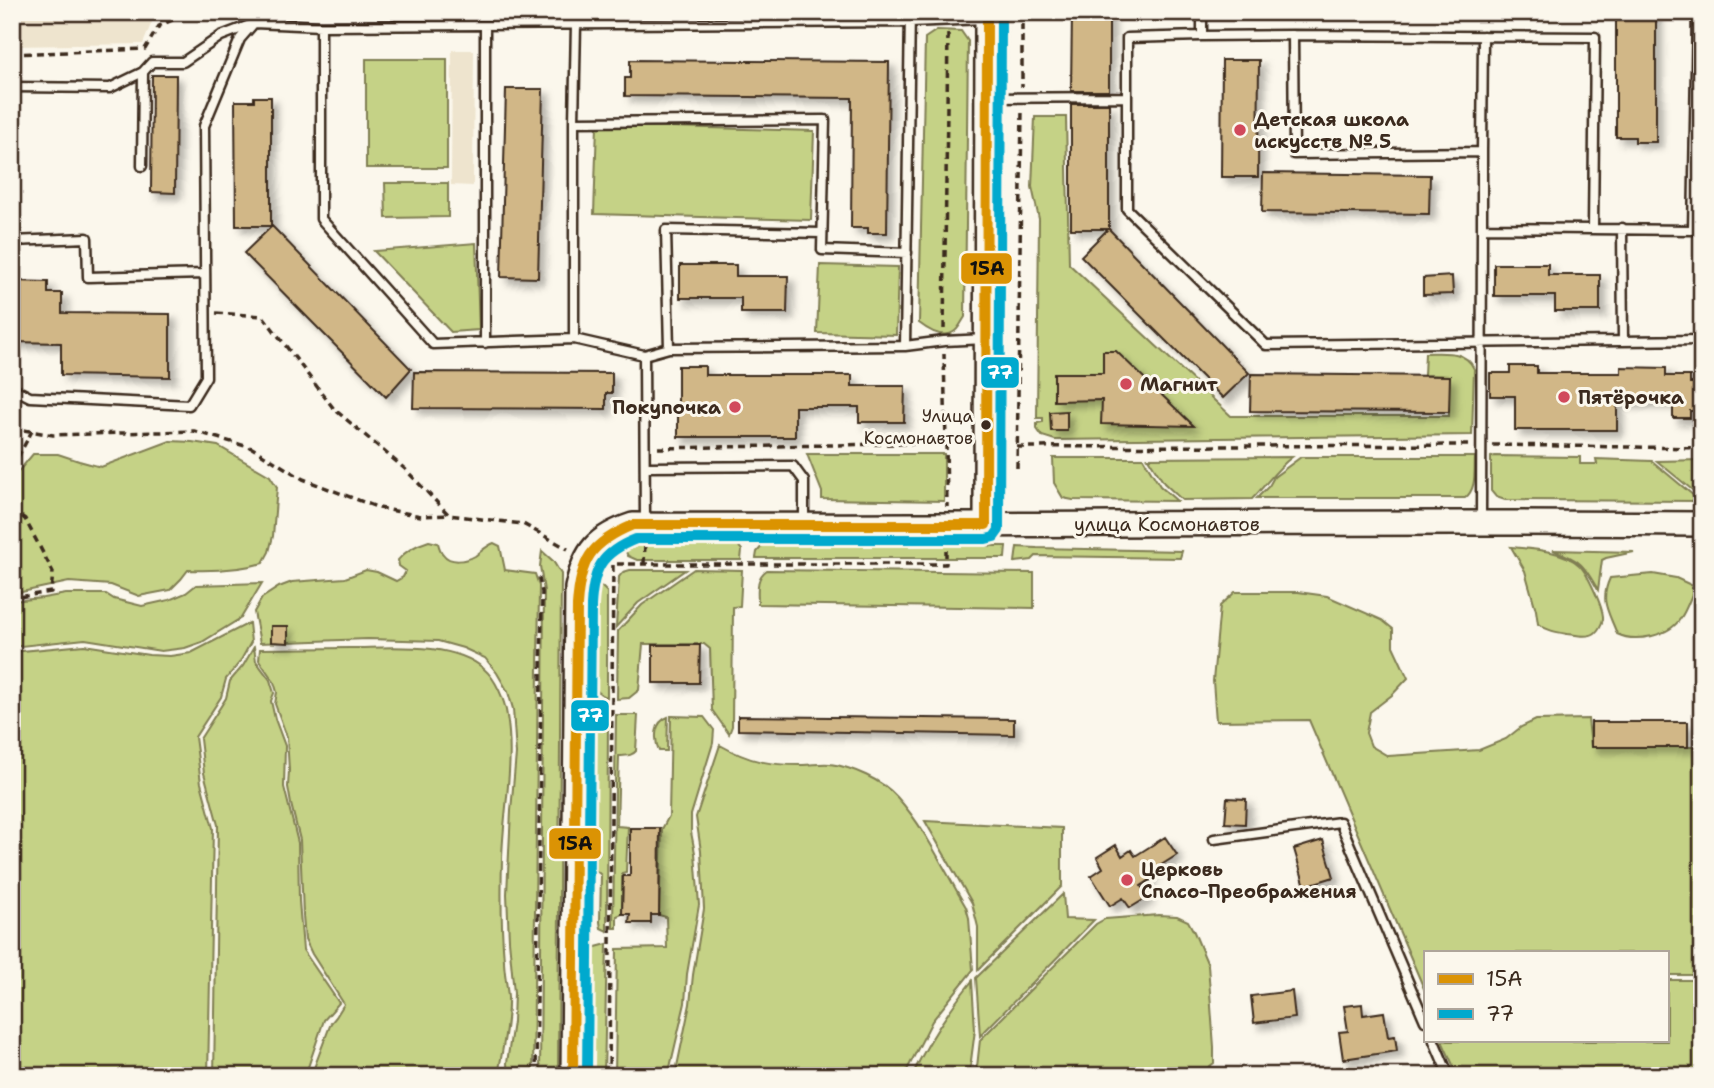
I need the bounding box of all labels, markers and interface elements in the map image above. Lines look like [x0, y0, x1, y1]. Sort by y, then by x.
place label: Детская школа искусств № 5 [1254, 107, 1409, 154]
marker: Детская школа искусств № 5 [1232, 122, 1248, 138]
line badge: 15А [960, 252, 1013, 285]
text: 15А [969, 256, 1005, 281]
line badge: 77 [980, 356, 1020, 389]
text: 77 [987, 360, 1013, 385]
place label: Магнит [1140, 372, 1218, 397]
marker: Магнит [1118, 376, 1134, 392]
place label: Пятёрочка [1578, 385, 1684, 410]
marker: Пятёрочка [1556, 389, 1572, 405]
place label: Покупочка [612, 395, 721, 420]
marker: Покупочка [727, 399, 743, 415]
place label: Улица Космонавтов [864, 405, 973, 449]
marker: Улица Космонавтов [979, 418, 993, 432]
street label: улица Космонавтов [1074, 512, 1260, 537]
line badge: 77 [570, 699, 610, 732]
text: 77 [577, 703, 603, 728]
line badge: 15А [548, 827, 602, 860]
text: 15А [557, 831, 593, 856]
place label: Церковь Спасо-Преображения [1141, 857, 1357, 904]
marker: Церковь Спасо-Преображения [1119, 872, 1135, 888]
legend [1424, 951, 1668, 1042]
text: 15А [1486, 965, 1523, 993]
text: 77 [1486, 1000, 1514, 1028]

